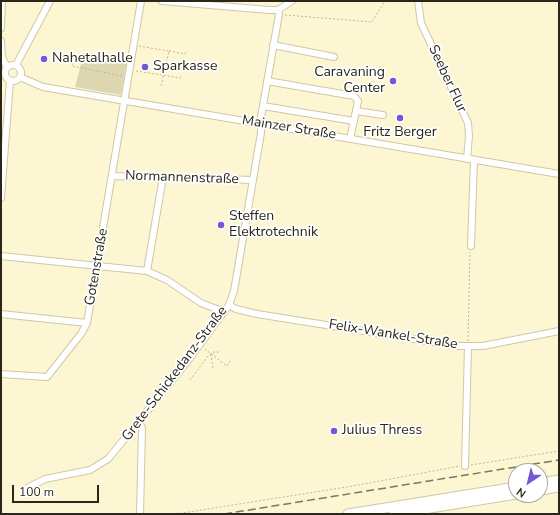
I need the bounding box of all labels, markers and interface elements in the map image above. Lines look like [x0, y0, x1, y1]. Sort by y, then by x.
street label: Seeber Flur [424, 43, 470, 115]
place label: Nahetalhalle [52, 51, 133, 67]
marker: Nahetalhalle [39, 54, 49, 64]
place label: Sparkasse [153, 59, 217, 75]
marker: Sparkasse [140, 62, 150, 72]
place label: Caravaning Center [314, 65, 385, 98]
marker: Caravaning Center [388, 76, 398, 86]
street label: Mainzer Straße [241, 112, 337, 144]
marker: Fritz Berger [395, 113, 405, 123]
place label: Fritz Berger [363, 125, 437, 141]
street label: Normannenstraße [125, 168, 239, 188]
place label: Steffen Elektrotechnik [229, 209, 318, 242]
marker: Steffen Elektrotechnik [216, 220, 226, 230]
street label: Gotenstraße [82, 227, 112, 307]
street label: Grete-Schickedanz-Straße [119, 303, 231, 445]
street label: Felix-Wankel-Straße [327, 317, 459, 353]
place label: Julius Thress [342, 423, 422, 439]
marker: Julius Thress [329, 426, 339, 436]
north arrow [508, 463, 548, 503]
scale bar [14, 477, 101, 503]
text: 100 m [19, 484, 54, 500]
text: N [514, 484, 529, 501]

